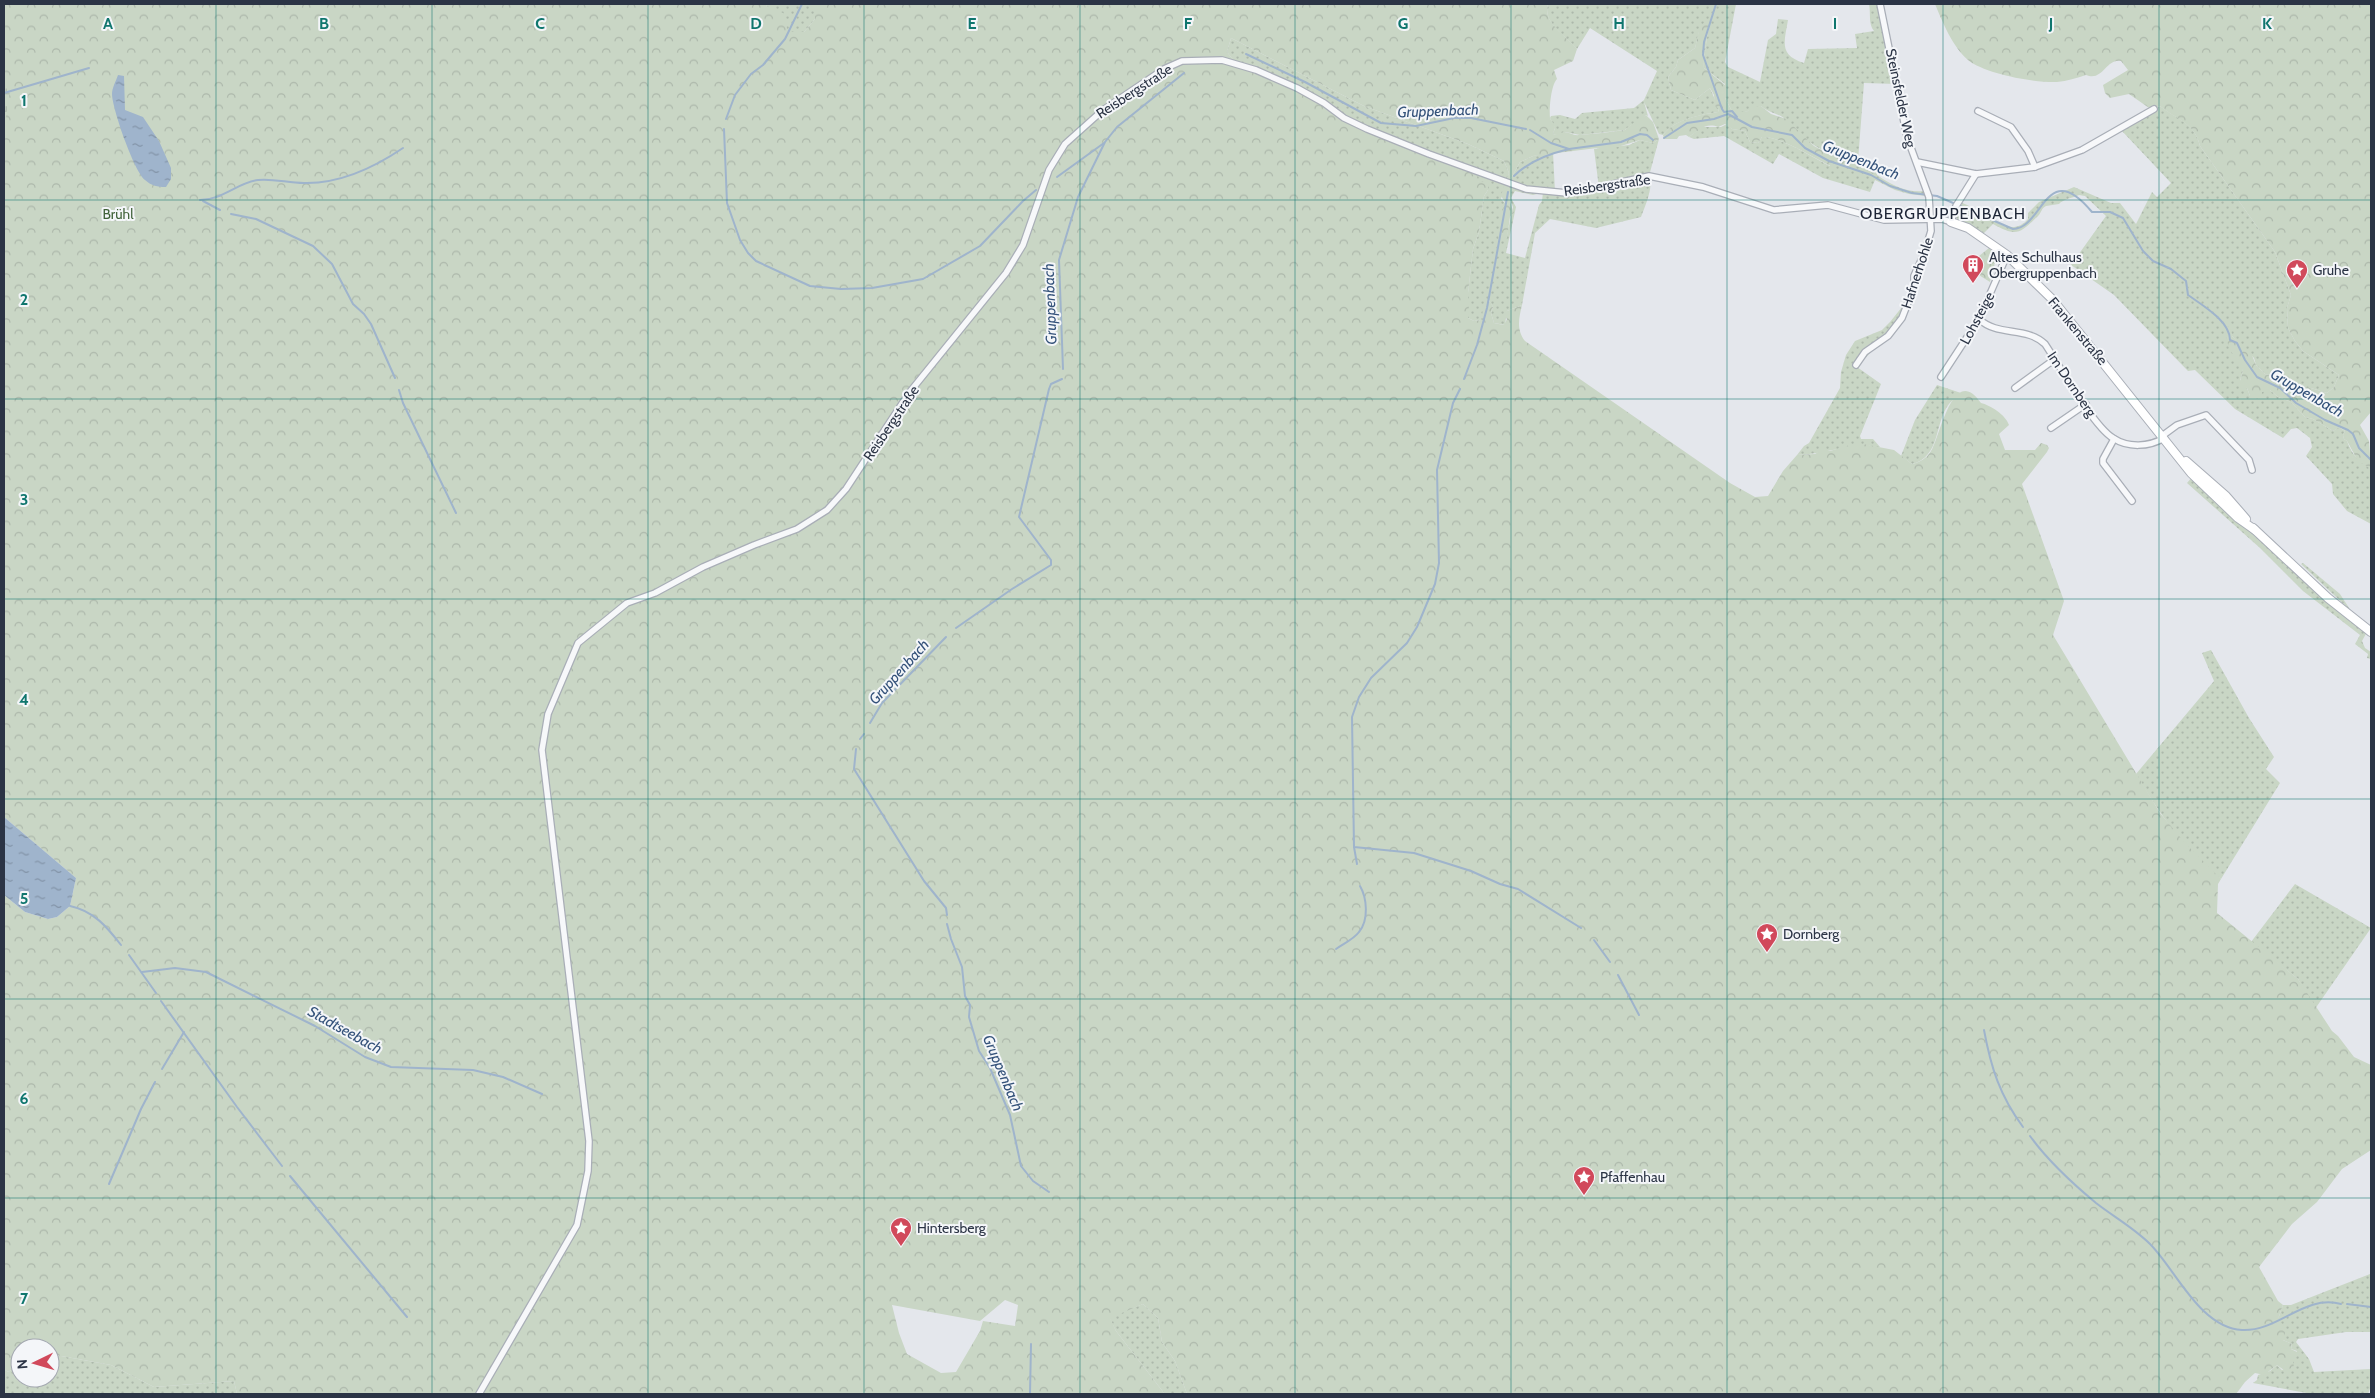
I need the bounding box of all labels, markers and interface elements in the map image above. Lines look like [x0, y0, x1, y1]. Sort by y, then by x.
text: A [103, 14, 113, 33]
text: B [319, 14, 329, 33]
text: C [535, 14, 545, 33]
text: D [750, 14, 762, 33]
text: E [967, 14, 977, 33]
text: F [1184, 14, 1193, 33]
text: G [1398, 14, 1408, 33]
text: H [1613, 14, 1625, 33]
text: I [1833, 14, 1837, 33]
text: J [2048, 14, 2053, 33]
text: K [2262, 14, 2272, 33]
street label: Steinsfelder Weg [1882, 47, 1920, 150]
street label: Reisbergstraße [1093, 60, 1175, 122]
text: 1 [21, 91, 27, 110]
water label: Gruppenbach [1397, 101, 1479, 121]
water label: Gruppenbach [1820, 136, 1902, 184]
street label: Reisbergstraße [1563, 170, 1651, 200]
district label: OBERGRUPPENBACH [1860, 204, 2026, 223]
park label: Brühl [103, 205, 134, 223]
street label: Hafnerhohle [1897, 235, 1937, 311]
place label: Altes Schulhaus Obergruppenbach [1989, 248, 2097, 282]
building icon: Altes Schulhaus Obergruppenbach [1961, 253, 1985, 284]
place icon: Gruhe [2285, 258, 2309, 289]
place label: Gruhe [2313, 261, 2349, 279]
water label: Gruppenbach [1040, 263, 1060, 345]
street label: Lohsteige [1956, 289, 1998, 347]
text: 2 [20, 290, 28, 309]
street label: Frankenstraße [2044, 293, 2112, 369]
street label: Im Dornberg [2044, 348, 2101, 421]
water label: Gruppenbach [2267, 365, 2347, 421]
street label: Reisbergstraße [859, 382, 923, 464]
text: 3 [20, 490, 28, 509]
water label: Gruppenbach [865, 636, 933, 708]
text: 4 [19, 690, 29, 709]
text: 5 [20, 889, 28, 908]
place icon: Dornberg [1755, 922, 1779, 953]
place label: Dornberg [1783, 925, 1840, 943]
water label: Stadtseebach [305, 1002, 385, 1058]
water label: Gruppenbach [979, 1032, 1027, 1114]
text: 6 [20, 1089, 29, 1108]
place icon: Pfaffenhau [1572, 1165, 1596, 1196]
place label: Pfaffenhau [1600, 1168, 1665, 1186]
place icon: Hintersberg [889, 1216, 913, 1247]
place label: Hintersberg [917, 1219, 987, 1237]
text: 7 [20, 1289, 29, 1308]
north arrow [10, 1338, 60, 1388]
text: N [13, 1358, 31, 1370]

